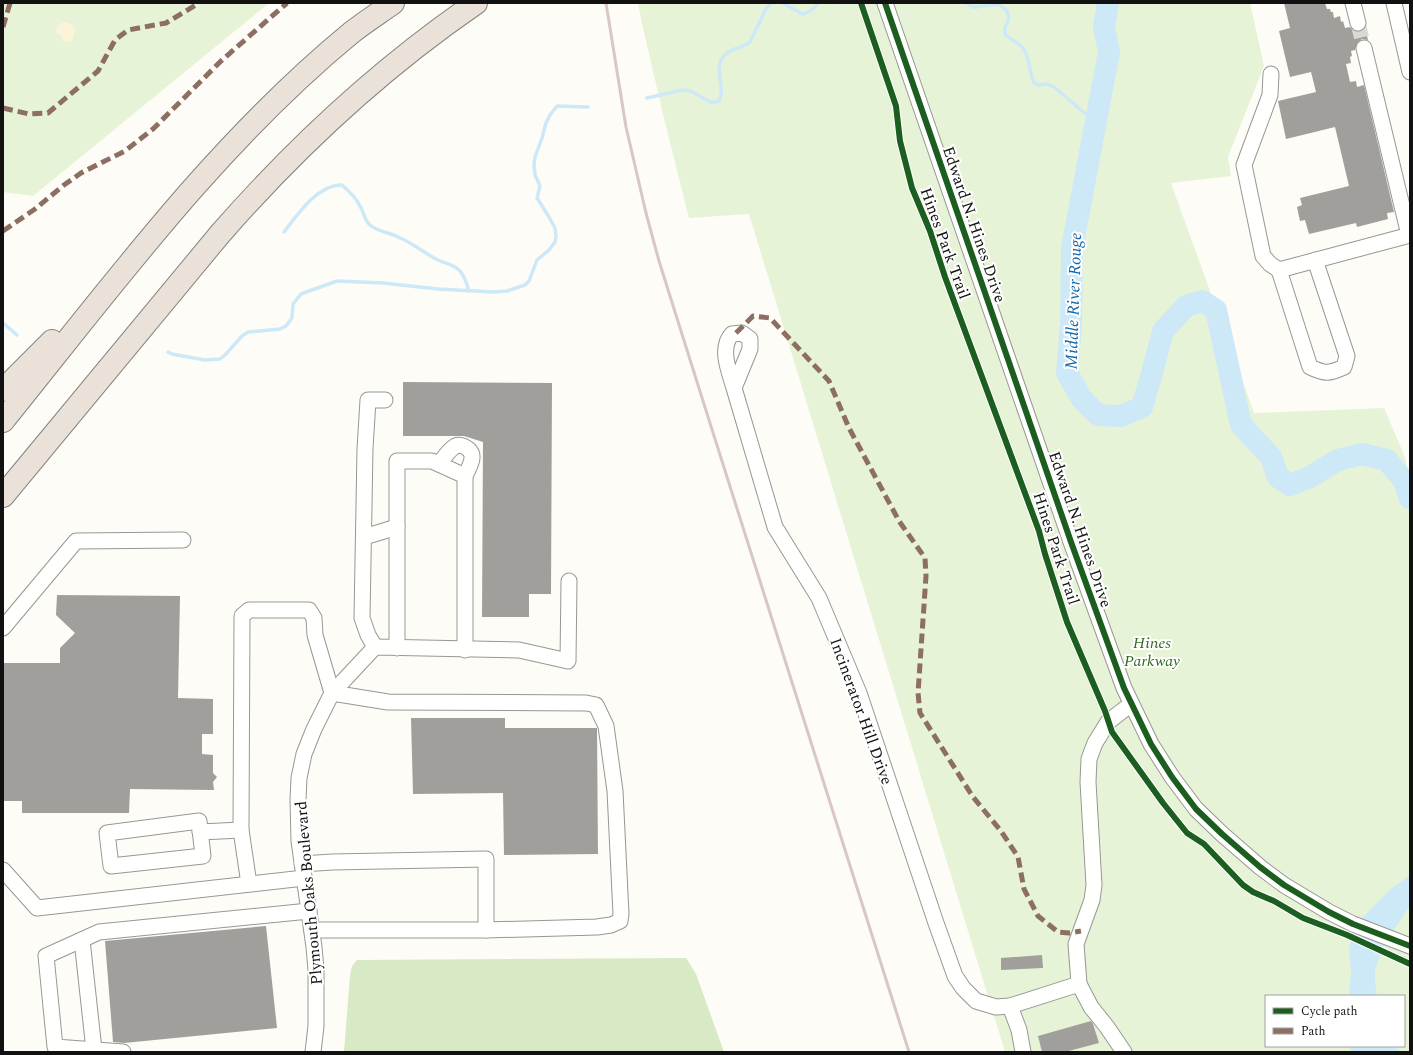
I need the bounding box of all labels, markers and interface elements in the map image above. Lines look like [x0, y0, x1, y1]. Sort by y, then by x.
street label: Edward N. Hines Drive [936, 143, 1012, 306]
street label: Hines Park Trail [914, 184, 976, 303]
water label: Middle River Rouge [1059, 232, 1089, 370]
street label: Edward N. Hines Drive [1042, 448, 1118, 611]
street label: Hines Park Trail [1027, 489, 1086, 608]
park label: Hines Parkway [1124, 631, 1180, 673]
street label: Incinerator Hill Drive [823, 634, 899, 788]
street label: Plymouth Oaks Boulevard [289, 800, 329, 986]
legend [1265, 995, 1405, 1047]
text: Cycle path [1301, 1002, 1358, 1021]
text: Path [1301, 1022, 1326, 1041]

